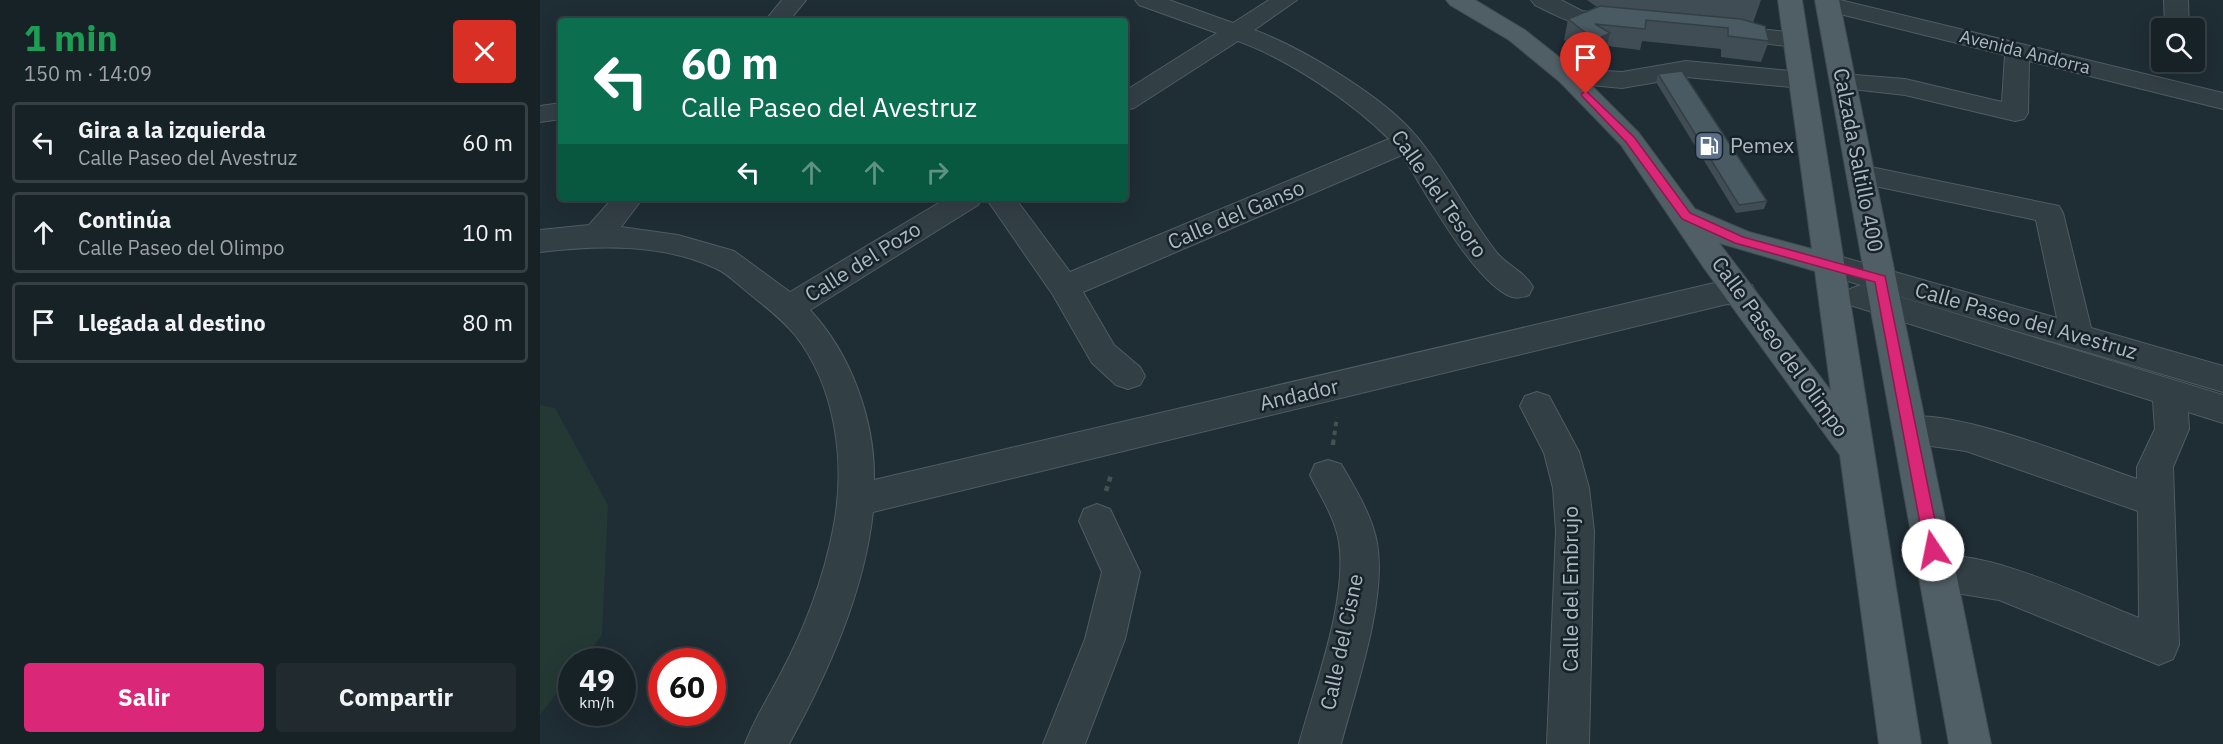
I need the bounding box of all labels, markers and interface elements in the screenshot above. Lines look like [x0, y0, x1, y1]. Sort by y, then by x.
text: 1 min [24, 14, 118, 61]
map controls [2151, 18, 2205, 72]
button: search [2151, 18, 2205, 72]
button: close [453, 20, 516, 83]
street label: Avenida Andorra [1957, 24, 2093, 79]
pin [1560, 32, 1611, 94]
text: 60 m [681, 36, 779, 91]
icon: arrive [1569, 41, 1602, 74]
icon: left [582, 42, 660, 120]
text: 150 m · 14:09 [24, 60, 152, 87]
street label: Calzada Saltillo 400 [1827, 65, 1891, 254]
text: Calle Paseo del Avestruz [681, 89, 977, 124]
text: Gira a la izquierda [78, 115, 266, 144]
street label: Calle del Tesoro [1385, 124, 1494, 263]
icon: left [27, 126, 60, 159]
text: 60 m [462, 128, 513, 157]
fuel station icon: Pemex [1693, 130, 1725, 162]
place label: Pemex [1730, 131, 1794, 159]
text: Calle Paseo del Avestruz [78, 144, 297, 171]
icon: left [732, 156, 765, 189]
icon: ahead [795, 156, 828, 189]
icon: ahead [858, 156, 891, 189]
icon: right [921, 156, 954, 189]
street label: Calle del Ganso [1163, 173, 1308, 256]
text: Continúa [78, 205, 171, 234]
street label: Calle del Pozo [799, 214, 926, 308]
icon: ahead [27, 216, 60, 249]
text: 10 m [462, 218, 513, 247]
text: Calle Paseo del Olimpo [78, 234, 284, 261]
street label: Calle Paseo del Olimpo [1706, 251, 1856, 442]
street label: Calle Paseo del Avestruz [1912, 275, 2141, 365]
icon: arrive [27, 306, 60, 339]
text: Llegada al destino [78, 308, 266, 337]
text: 80 m [462, 308, 513, 337]
street label: Andador [1256, 371, 1341, 417]
street label: Calle del Embrujo [1556, 506, 1584, 672]
position arrow [1901, 518, 1965, 582]
street label: Calle del Cisne [1313, 571, 1369, 712]
speed limit sign: 60 [648, 648, 726, 726]
text: 49 [579, 660, 615, 699]
button: Salir [24, 663, 264, 732]
button: Compartir [276, 663, 516, 732]
text: km/h [579, 693, 615, 712]

